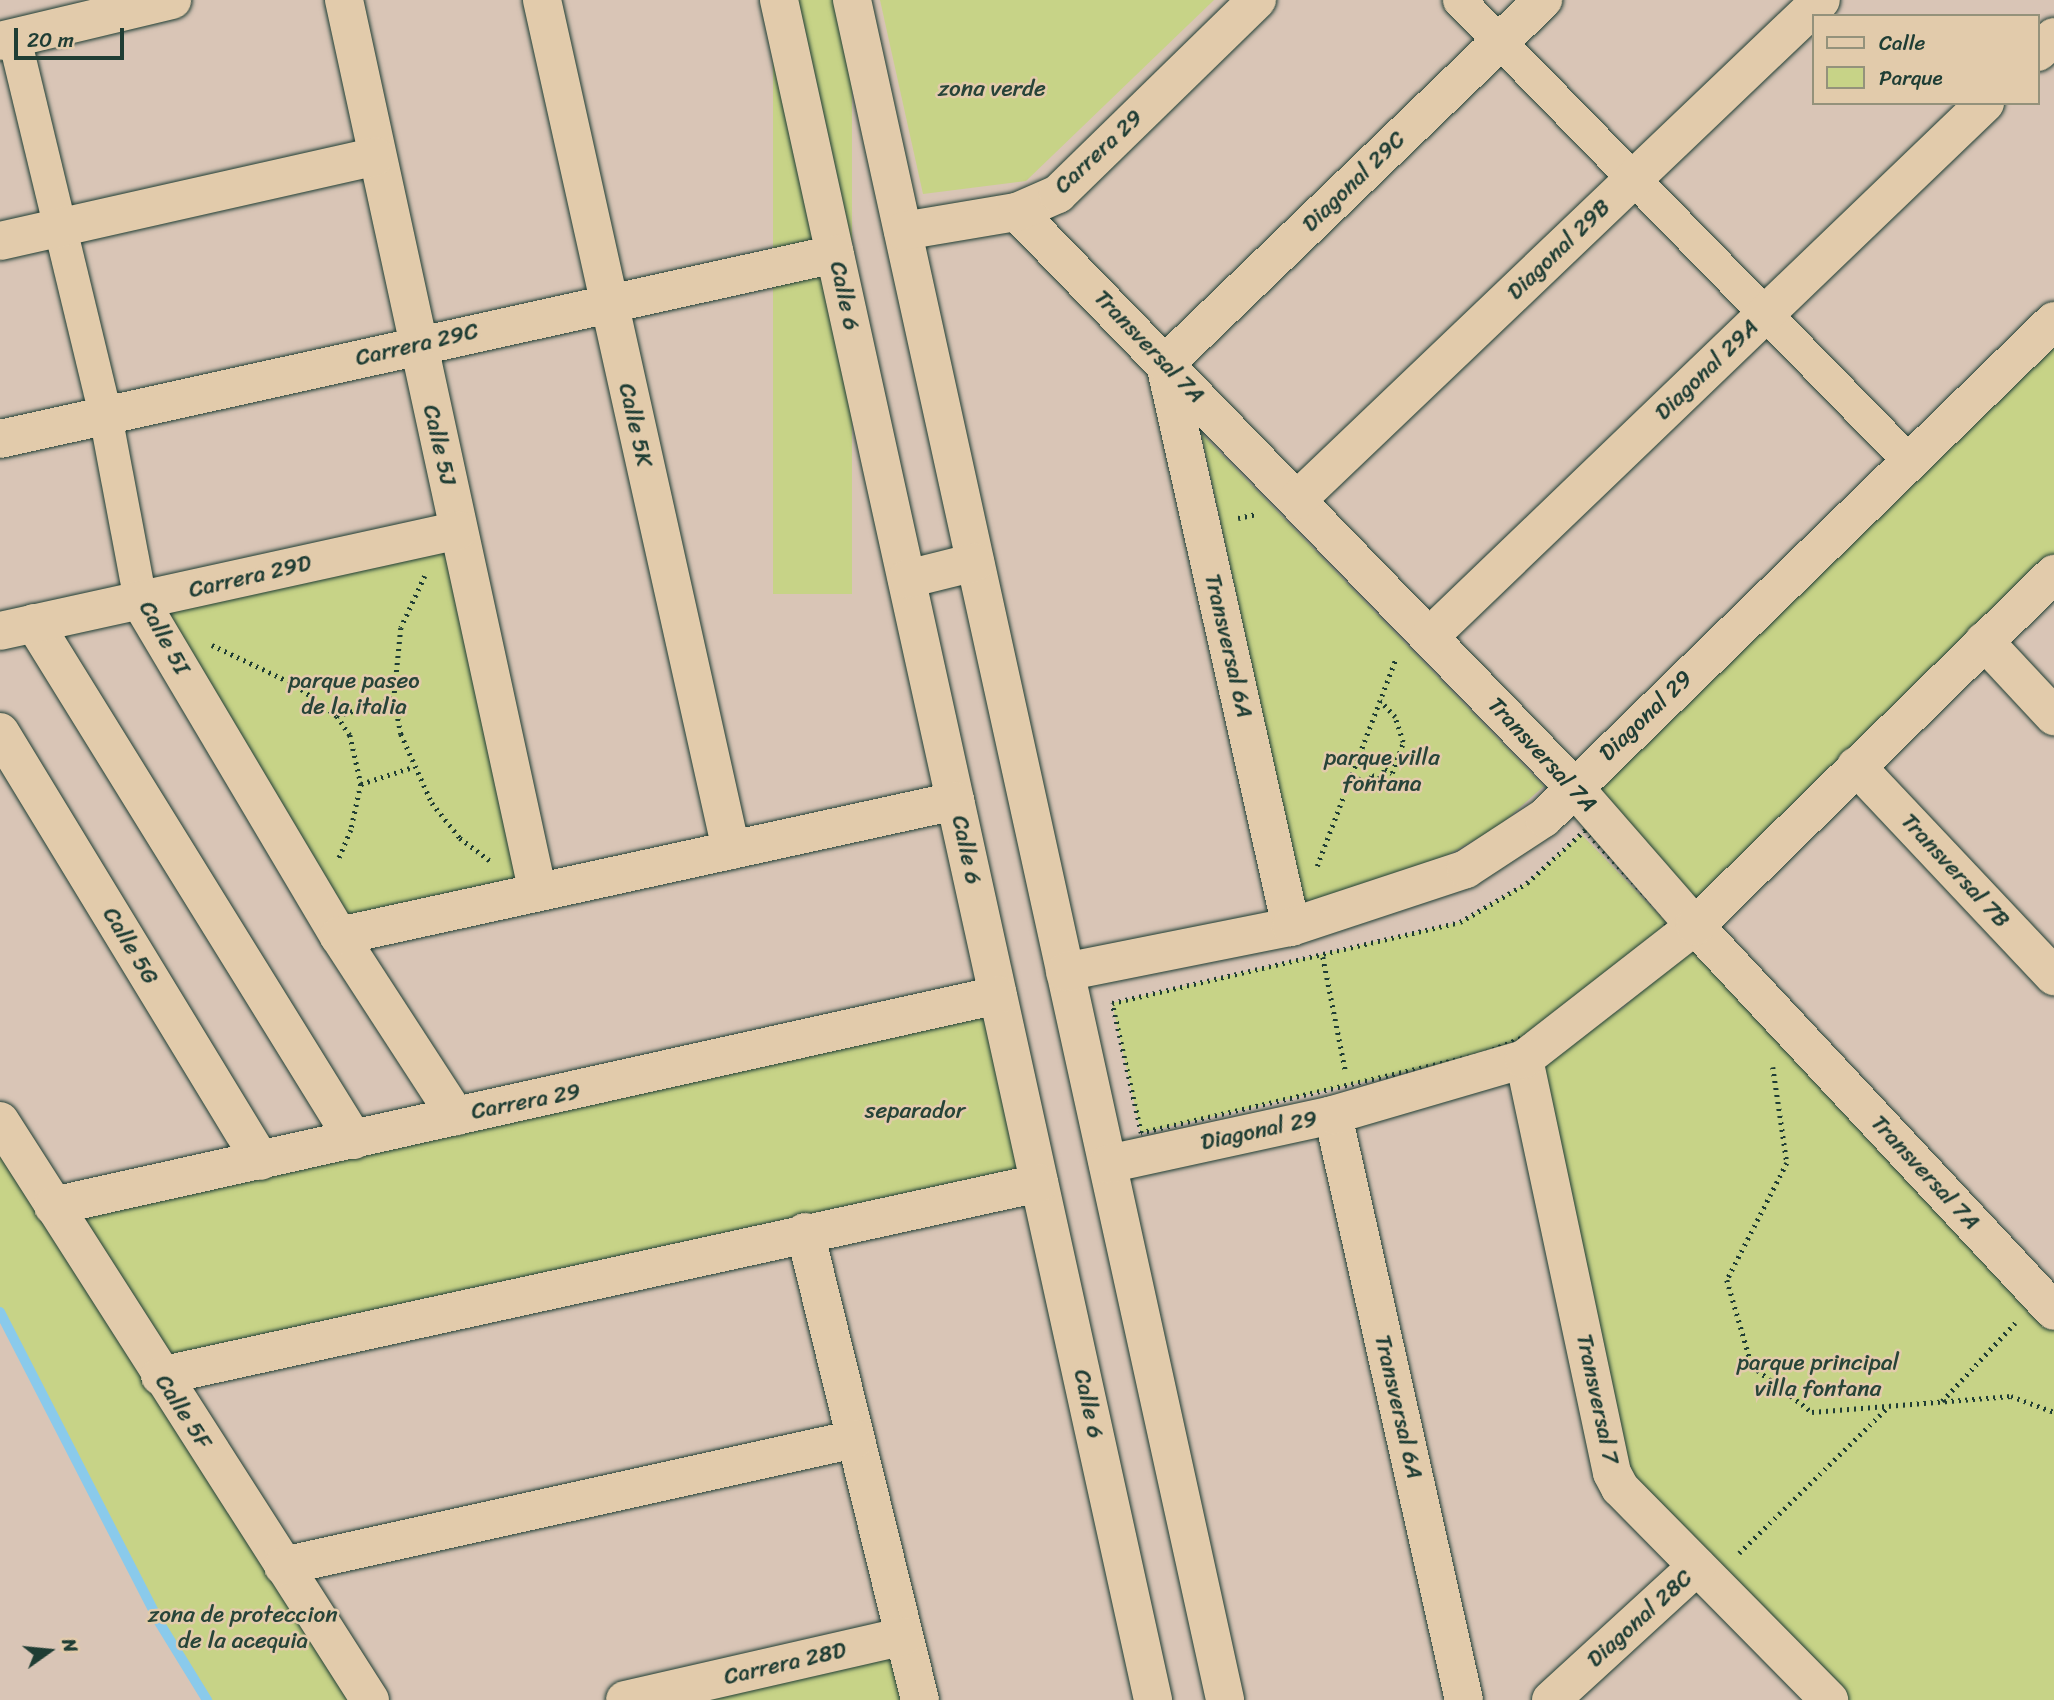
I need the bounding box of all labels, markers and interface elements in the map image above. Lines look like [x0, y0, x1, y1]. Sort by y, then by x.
scale bar [18, 14, 128, 58]
legend [1812, 14, 2040, 105]
text: 20 m [27, 21, 74, 59]
text: Calle [1879, 24, 1925, 62]
text: Parque [1879, 59, 1943, 97]
park label: zona verde [938, 75, 1046, 103]
street label: Carrera 29 [1049, 104, 1149, 200]
street label: Diagonal 29C [1297, 126, 1411, 238]
street label: Diagonal 29B [1502, 194, 1616, 306]
street label: Calle 6 [823, 259, 865, 333]
street label: Transversal 7A [1088, 284, 1210, 410]
street label: Diagonal 29A [1649, 314, 1765, 426]
street label: Carrera 29C [353, 317, 481, 373]
street label: Calle 5K [612, 381, 658, 469]
street label: Calle 5J [416, 402, 462, 488]
street label: Carrera 29D [186, 550, 314, 604]
street label: Transversal 6A [1198, 571, 1258, 721]
street label: Calle 5I [133, 596, 195, 680]
street label: Diagonal 29 [1594, 665, 1698, 767]
park label: parque paseo de la italia [288, 667, 420, 721]
street label: Transversal 7A [1482, 692, 1602, 818]
park label: parque villa fontana [1324, 744, 1440, 798]
street label: Transversal 7B [1895, 808, 2015, 934]
street label: Calle 6 [945, 813, 987, 887]
street label: Calle 5G [96, 902, 164, 990]
street label: Carrera 29 [469, 1078, 583, 1126]
park label: separador [865, 1097, 965, 1125]
street label: Diagonal 29 [1198, 1105, 1320, 1157]
street label: Transversal 7A [1865, 1110, 1985, 1236]
street label: Transversal 6A [1368, 1332, 1428, 1482]
street label: Transversal 7 [1570, 1332, 1624, 1466]
park label: parque principal villa fontana [1737, 1349, 1899, 1403]
street label: Calle 6 [1067, 1367, 1109, 1441]
street label: Calle 5F [149, 1370, 217, 1454]
street label: Diagonal 28C [1581, 1564, 1699, 1674]
park label: zona de proteccion de la acequia [148, 1601, 338, 1655]
north arrow [14, 1616, 84, 1686]
text: N [52, 1635, 87, 1656]
street label: Carrera 28D [721, 1637, 849, 1691]

